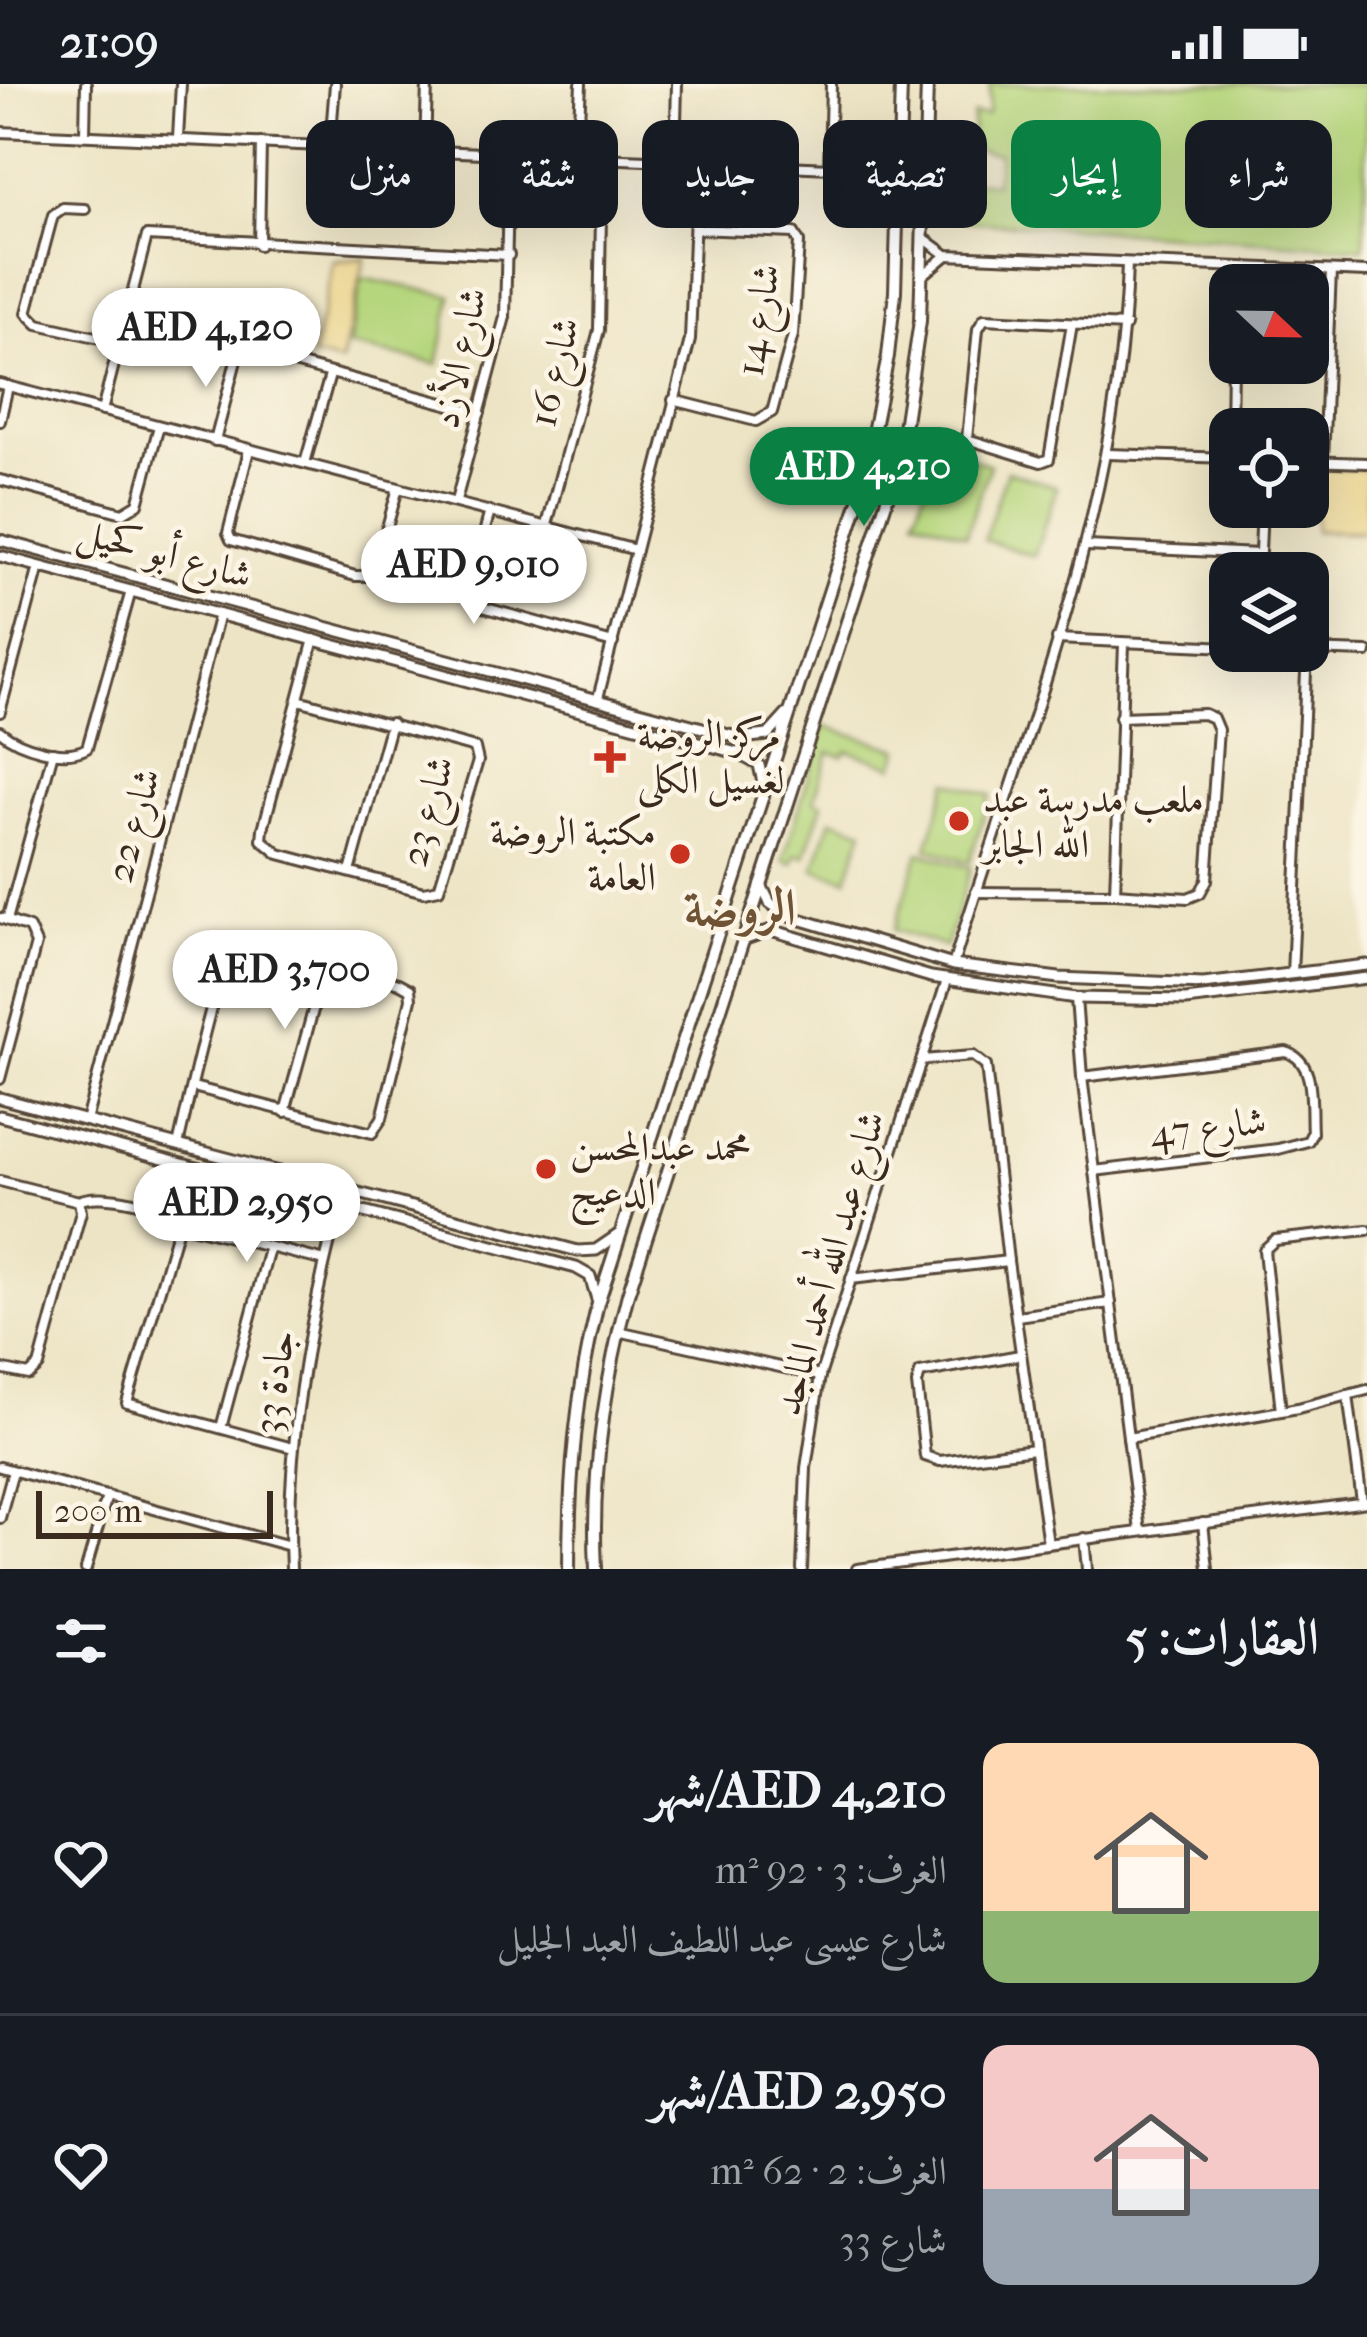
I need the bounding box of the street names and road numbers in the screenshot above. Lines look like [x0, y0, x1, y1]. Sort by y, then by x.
street label: شارع 14 [726, 261, 798, 381]
street label: شارع الأزد [419, 283, 505, 434]
street label: شارع 16 [519, 313, 598, 433]
street label: شارع أبو كحيل [71, 504, 258, 607]
street label: شارع 23 [390, 751, 472, 873]
street label: شارع 22 [96, 763, 179, 889]
street label: شارع 47 [1147, 1097, 1270, 1166]
street label: شارع عبد الله أحمد الماجد [757, 1104, 903, 1423]
street label: جادة 33 [244, 1327, 304, 1437]

